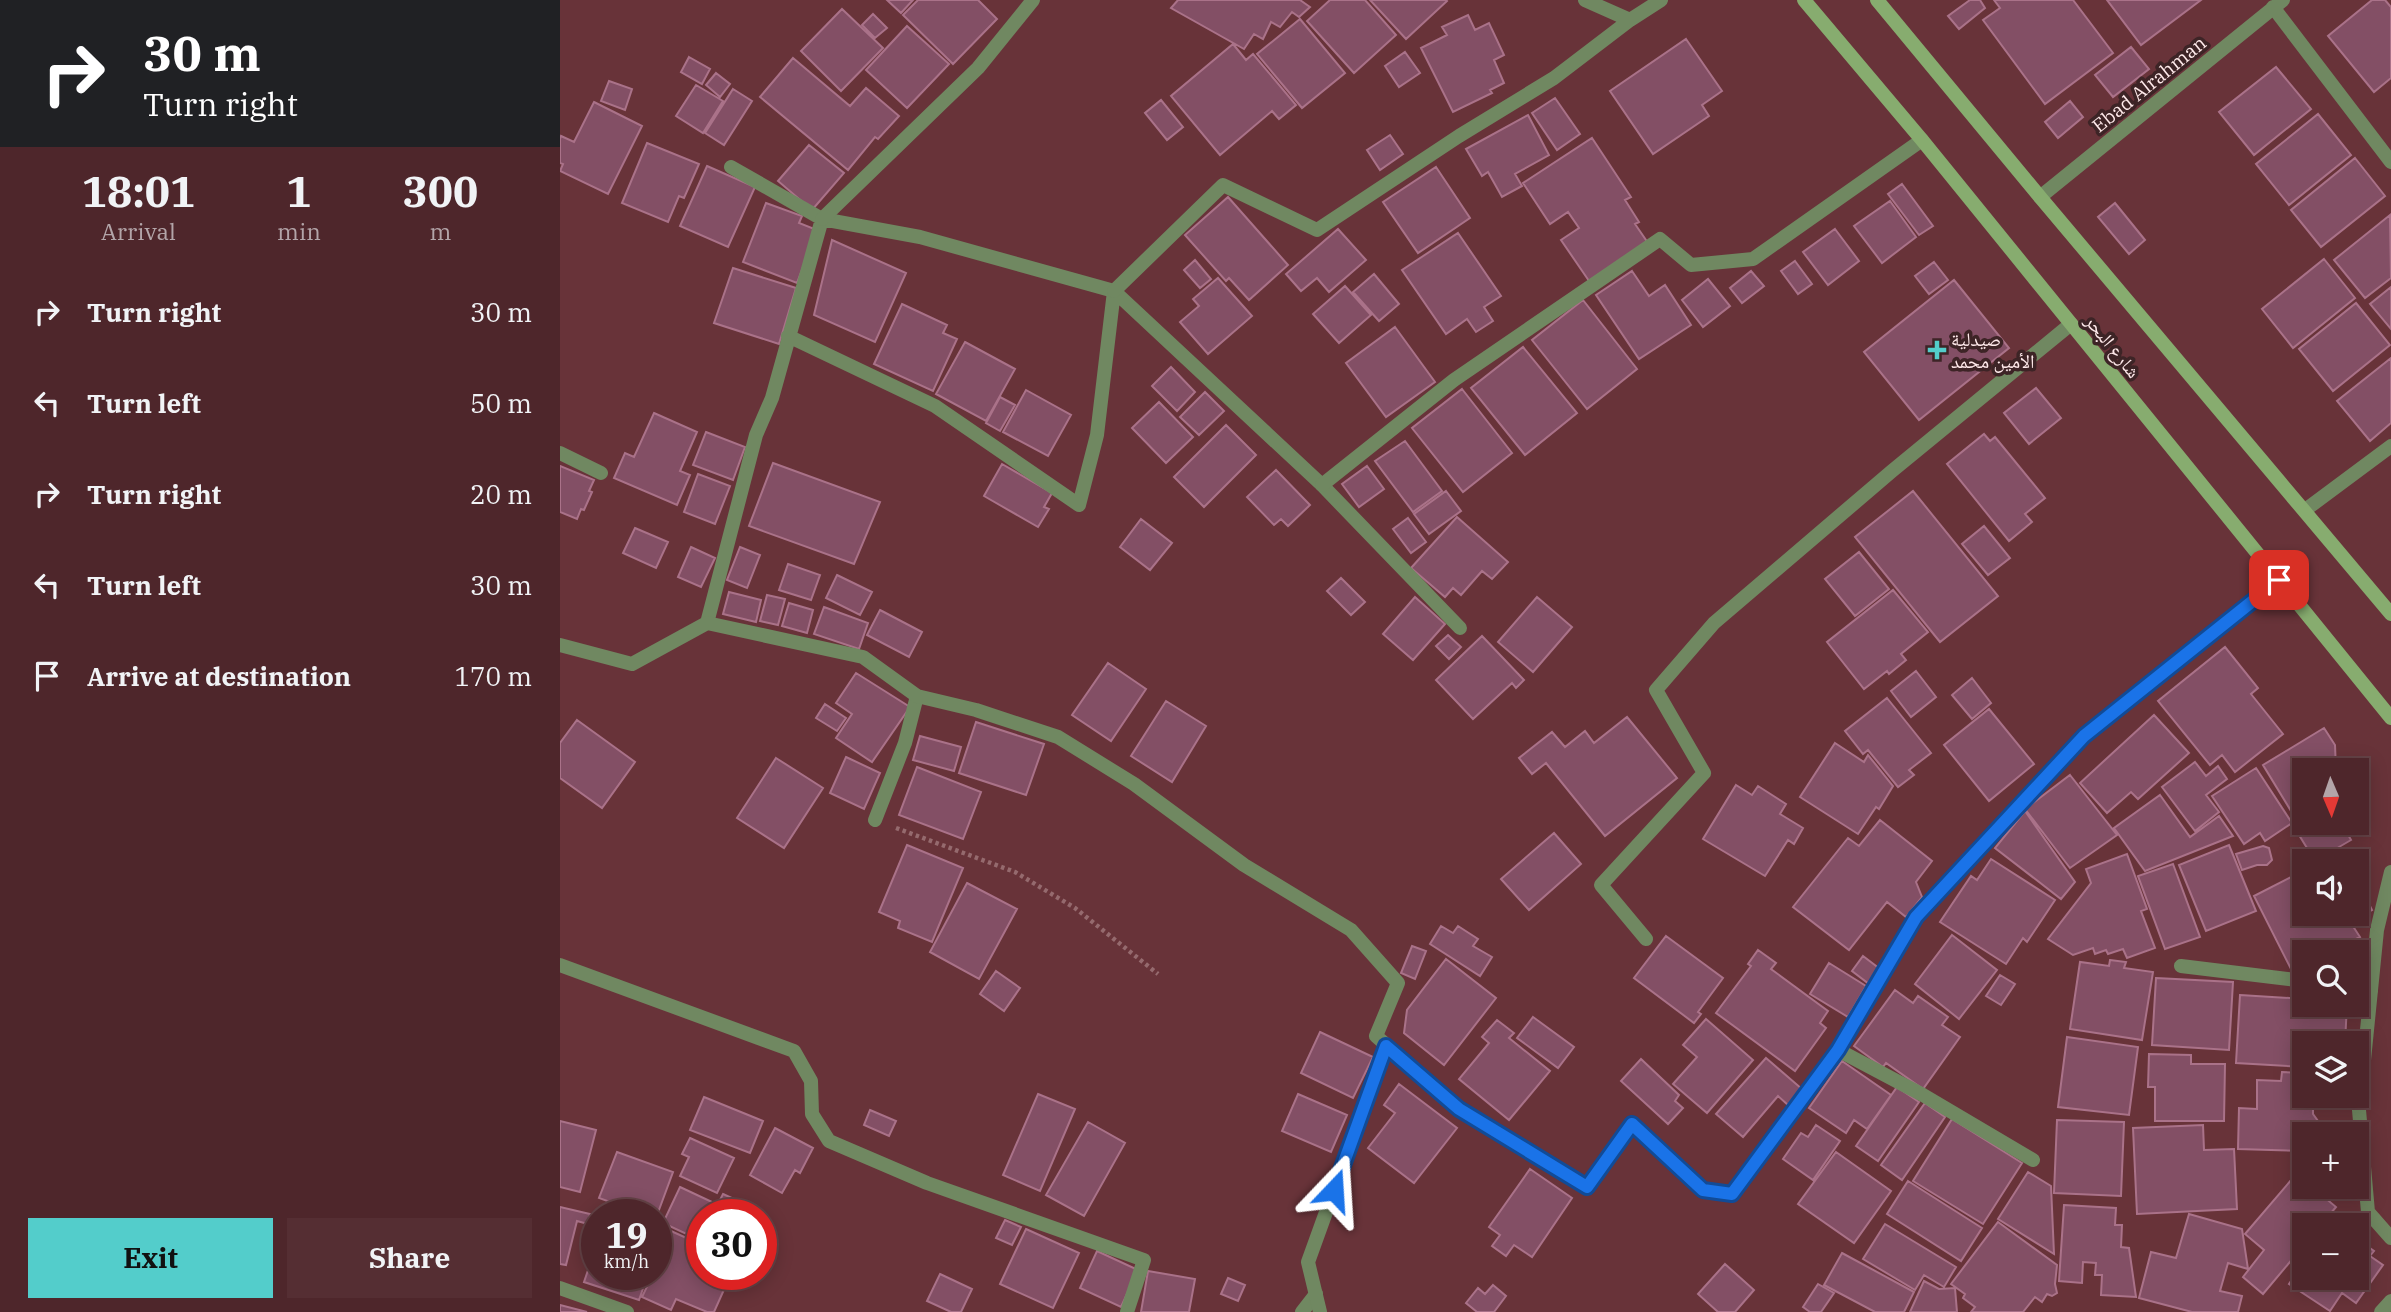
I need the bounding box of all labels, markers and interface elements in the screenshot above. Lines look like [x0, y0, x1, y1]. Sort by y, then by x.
text: 30 m [143, 21, 261, 84]
icon: right [28, 28, 119, 119]
street label: Ebad Alrahman [2087, 31, 2211, 137]
text: Turn right [143, 83, 298, 125]
text: 18:01 [82, 164, 195, 219]
text: 1 [286, 164, 312, 219]
text: 300 [403, 164, 478, 219]
text: Arrival [101, 216, 176, 246]
text: min [277, 216, 321, 246]
text: m [429, 216, 451, 246]
icon: right [28, 293, 66, 331]
text: Turn right [87, 295, 221, 329]
text: 30 m [470, 295, 532, 329]
street label: شارع البحر [2079, 309, 2146, 383]
place label: صيدلية الأمين محمد [1951, 327, 2035, 373]
marker: صيدلية الأمين محمد [1929, 342, 1945, 358]
icon: left [28, 384, 66, 422]
text: Turn left [87, 386, 201, 420]
text: 50 m [470, 386, 532, 420]
icon: right [28, 475, 66, 513]
text: Turn right [87, 477, 221, 511]
text: 20 m [470, 477, 532, 511]
pin [2249, 550, 2309, 610]
icon: arrive [2260, 561, 2298, 599]
icon: left [28, 566, 66, 604]
text: Turn left [87, 568, 201, 602]
text: 30 m [470, 568, 532, 602]
icon: arrive [28, 657, 66, 695]
text: Arrive at destination [87, 659, 351, 693]
text: 170 m [454, 659, 532, 693]
north arrow [2292, 758, 2370, 835]
map controls [2292, 758, 2369, 1290]
button: sound [2292, 849, 2369, 926]
button: search [2292, 940, 2369, 1017]
button: layers [2292, 1031, 2369, 1108]
button: + [2292, 1122, 2369, 1199]
position arrow [1297, 1153, 1371, 1227]
speed limit sign: 30 [686, 1199, 777, 1290]
text: 19 [605, 1212, 648, 1258]
button: − [2292, 1213, 2369, 1290]
button: Exit [28, 1218, 273, 1298]
button: Share [287, 1218, 532, 1298]
text: km/h [604, 1250, 649, 1273]

